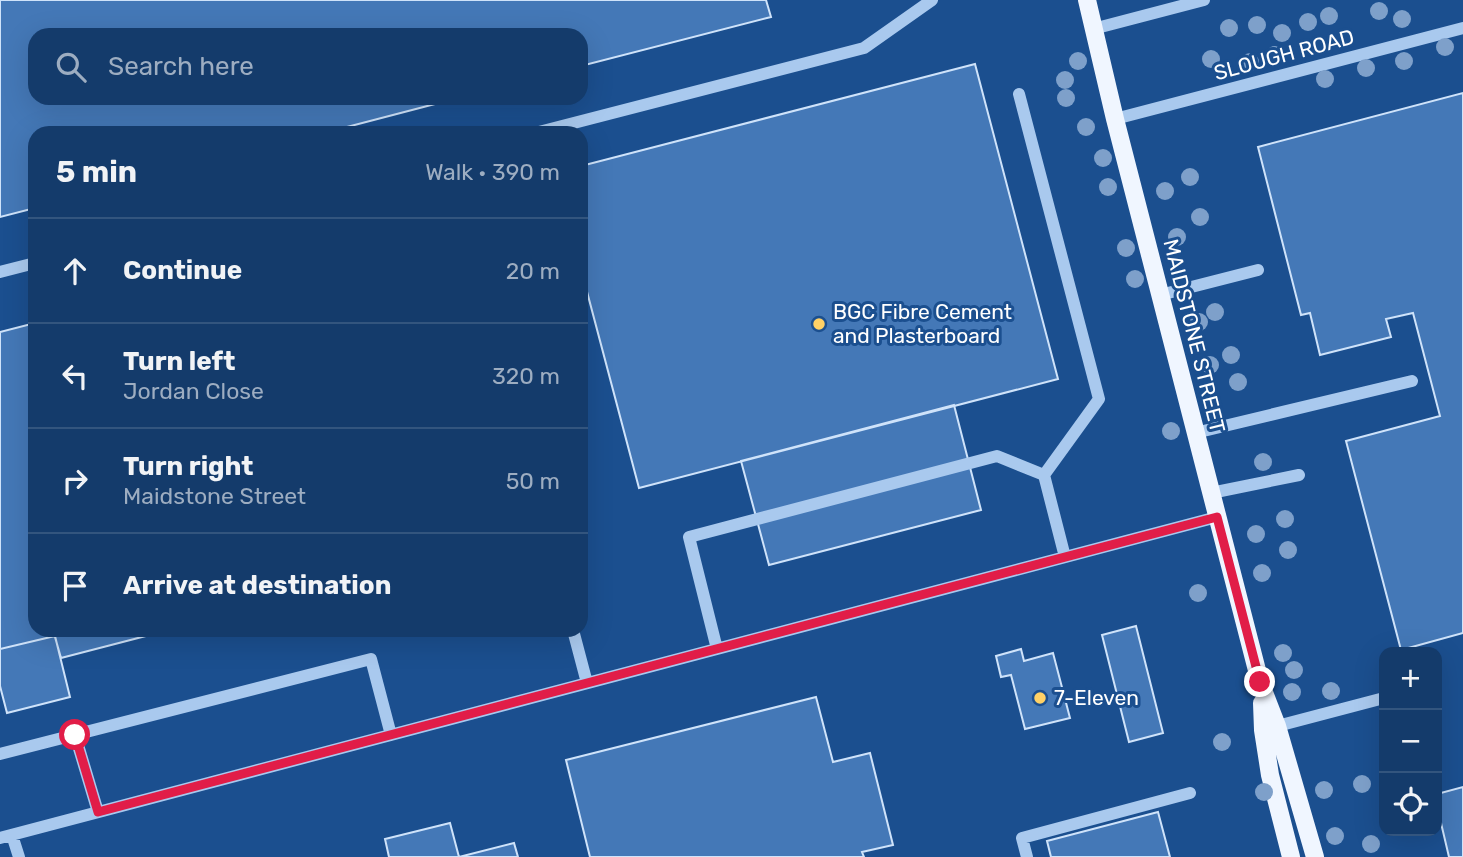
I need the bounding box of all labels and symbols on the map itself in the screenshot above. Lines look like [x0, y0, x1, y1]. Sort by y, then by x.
street label: SLOUGH ROAD [1211, 24, 1357, 85]
street label: MAIDSTONE STREET [1158, 236, 1231, 435]
place label: BGC Fibre Cement and Plasterboard [833, 299, 1012, 348]
marker: BGC Fibre Cement and Plasterboard [811, 316, 827, 332]
route end [1244, 666, 1275, 697]
place label: 7-Eleven [1054, 685, 1139, 710]
marker: 7-Eleven [1032, 690, 1048, 706]
route start [59, 719, 90, 750]

